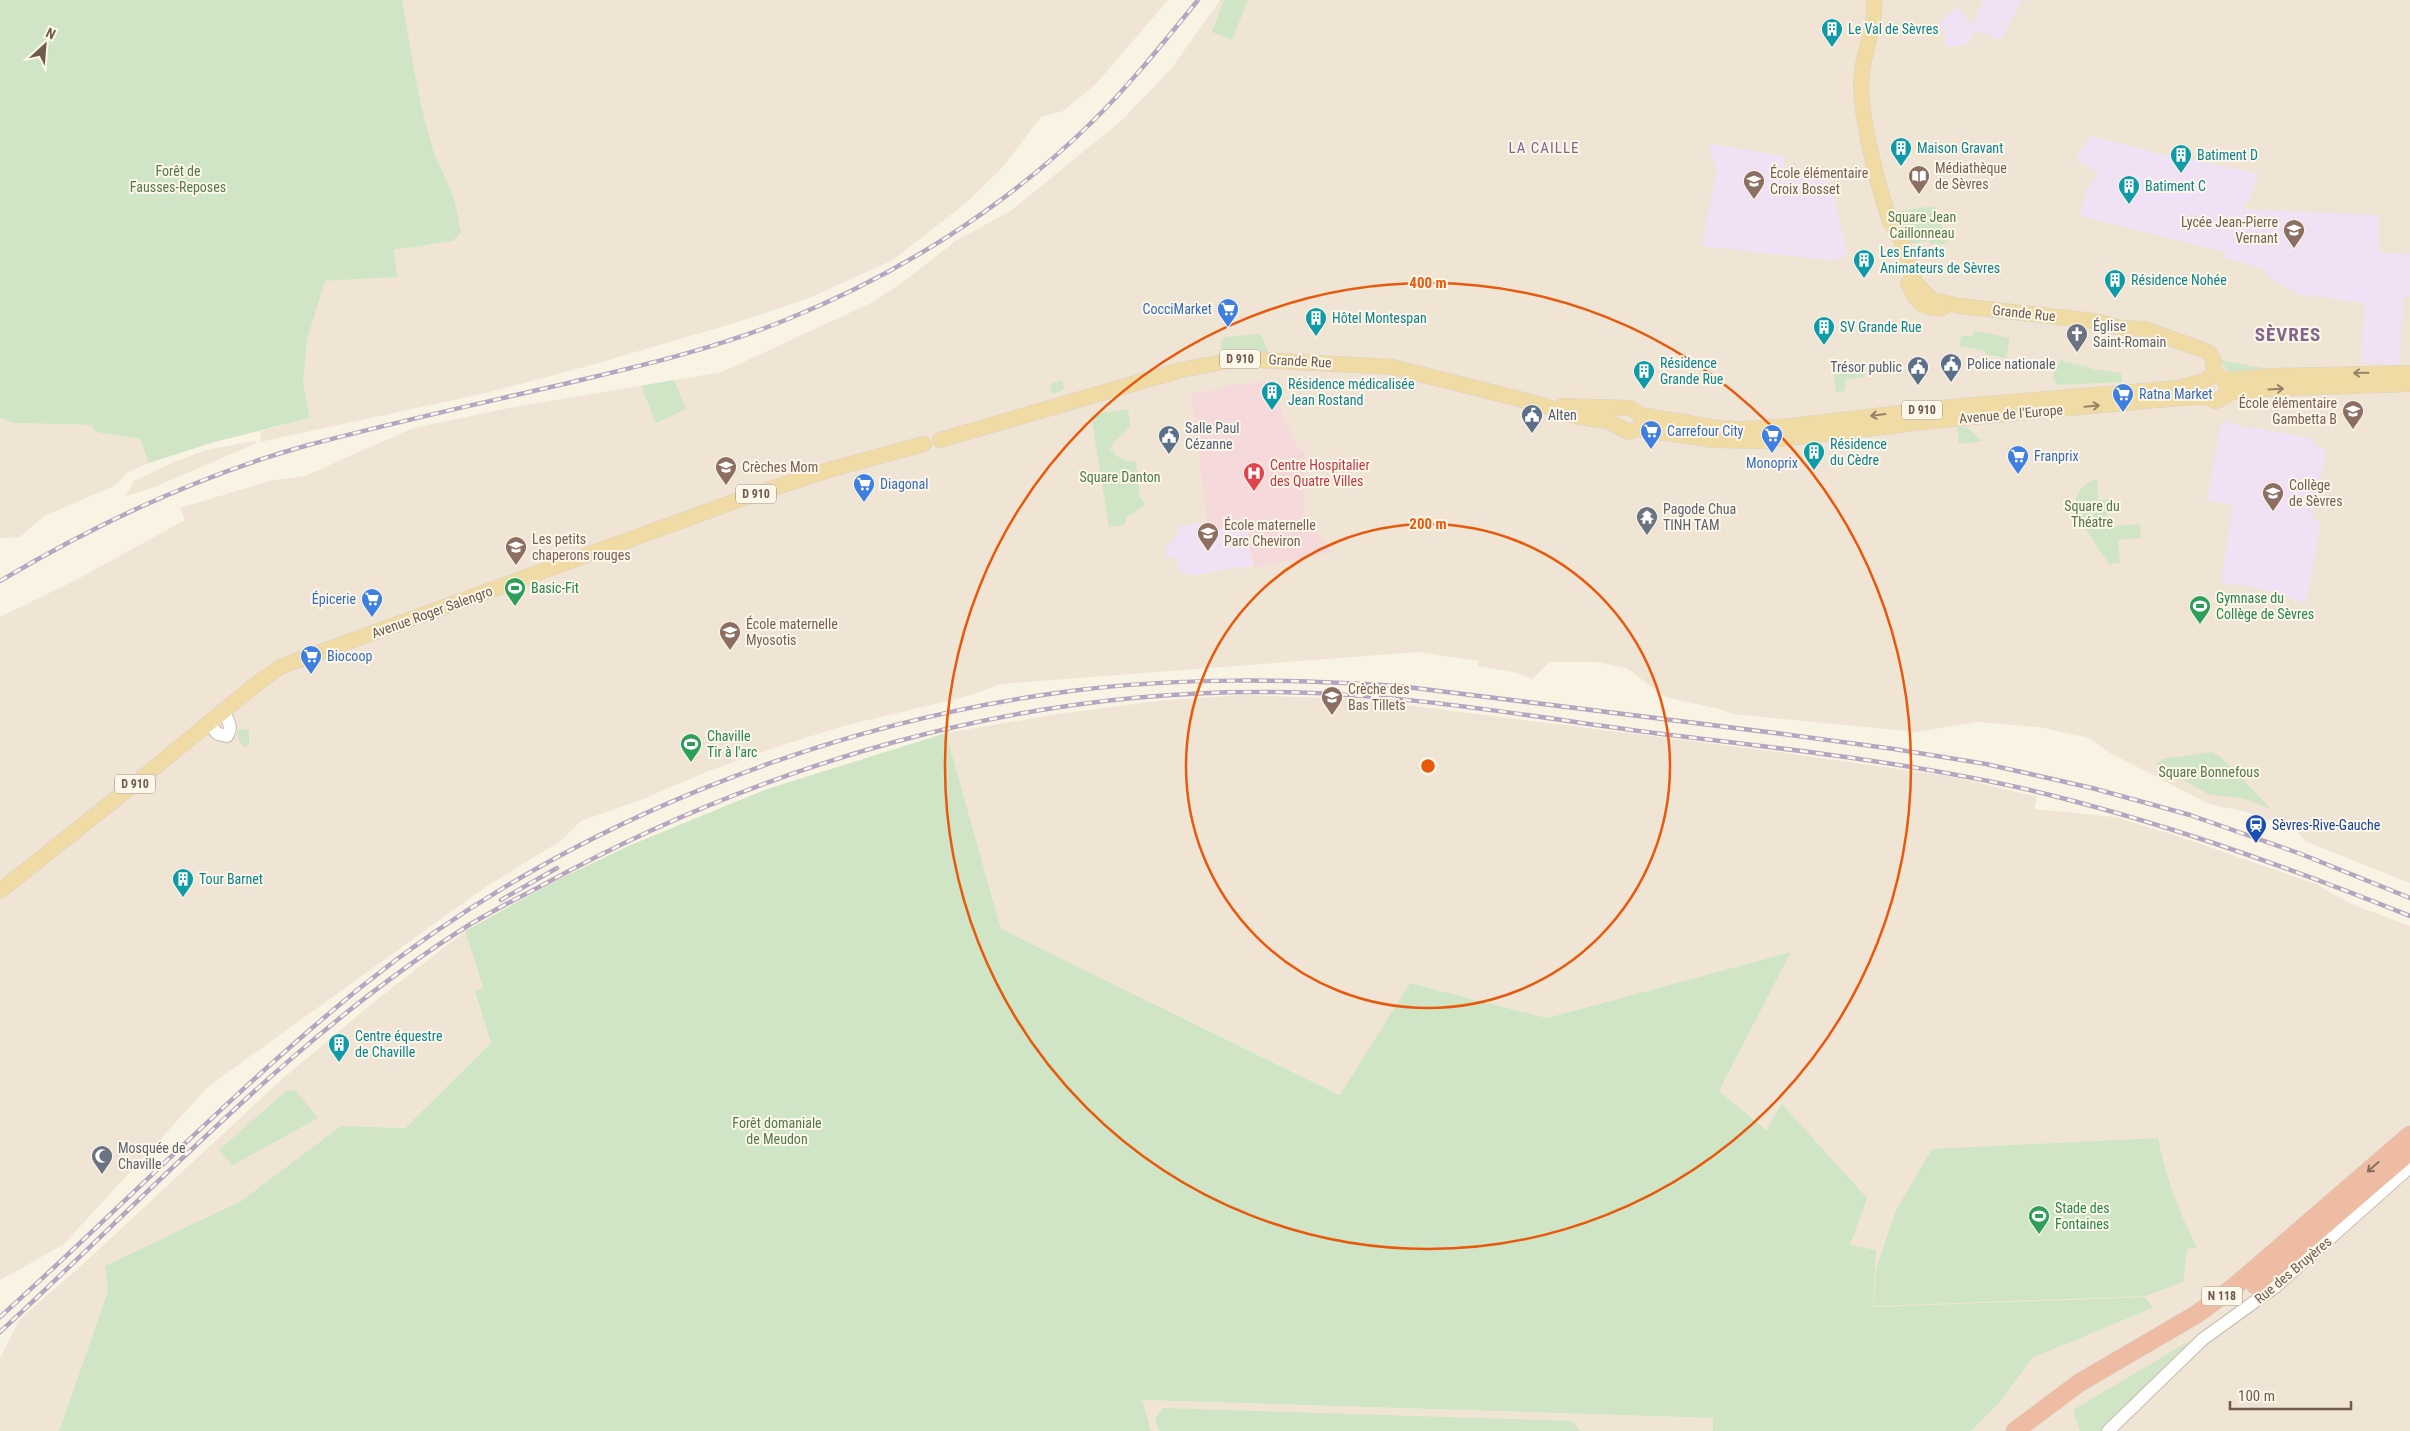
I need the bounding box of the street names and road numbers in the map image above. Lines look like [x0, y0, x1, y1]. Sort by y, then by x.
street label: Grande Rue [1992, 302, 2057, 324]
road number: D 910 [1220, 349, 1260, 368]
street label: Grande Rue [1268, 351, 1332, 371]
road number: D 910 [1902, 400, 1942, 420]
street label: Avenue de l'Europe [1958, 401, 2064, 427]
road number: D 910 [736, 484, 776, 504]
street label: Avenue Roger Salengro [369, 583, 495, 641]
road number: D 910 [115, 774, 155, 794]
street label: Rue des Bruyères [2251, 1233, 2335, 1307]
road number: N 118 [2202, 1286, 2242, 1305]

